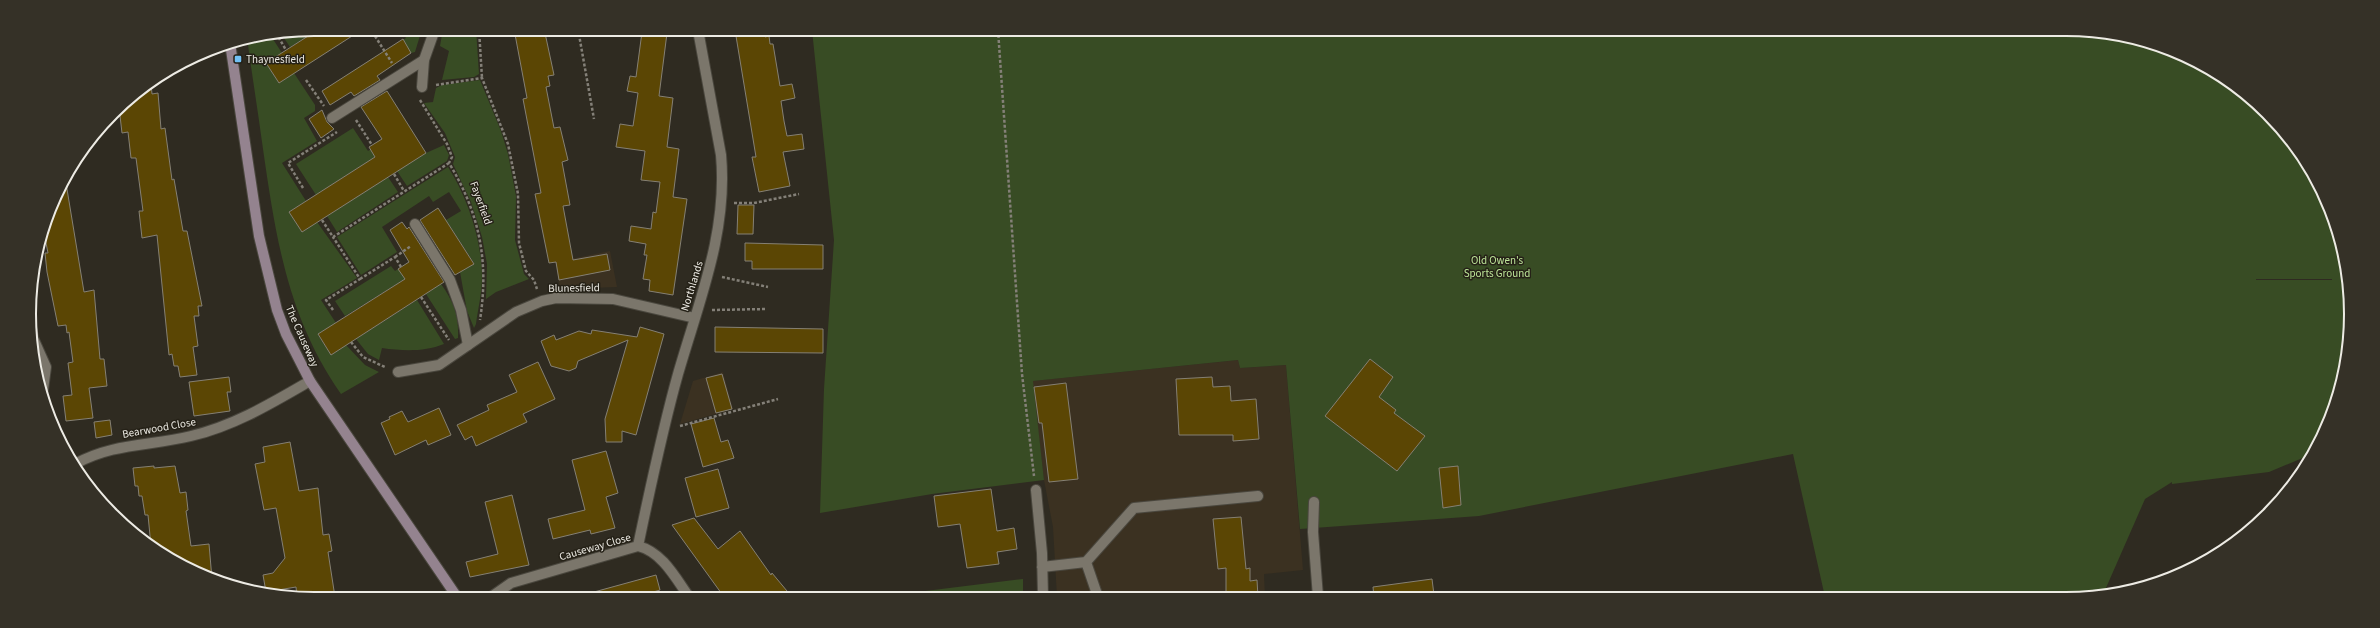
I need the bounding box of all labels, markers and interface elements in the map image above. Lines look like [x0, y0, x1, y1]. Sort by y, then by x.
place label: Thaynesfield [246, 52, 305, 67]
marker: Thaynesfield [233, 54, 243, 64]
street label: Fayerfield [466, 179, 496, 227]
park label: Old Owen's Sports Ground [1464, 253, 1530, 281]
street label: Northlands [677, 259, 707, 313]
street label: Blunesfield [548, 280, 600, 296]
street label: The Causeway [282, 303, 322, 369]
street label: Bearwood Close [121, 414, 198, 442]
street label: Causeway Close [558, 529, 633, 564]

